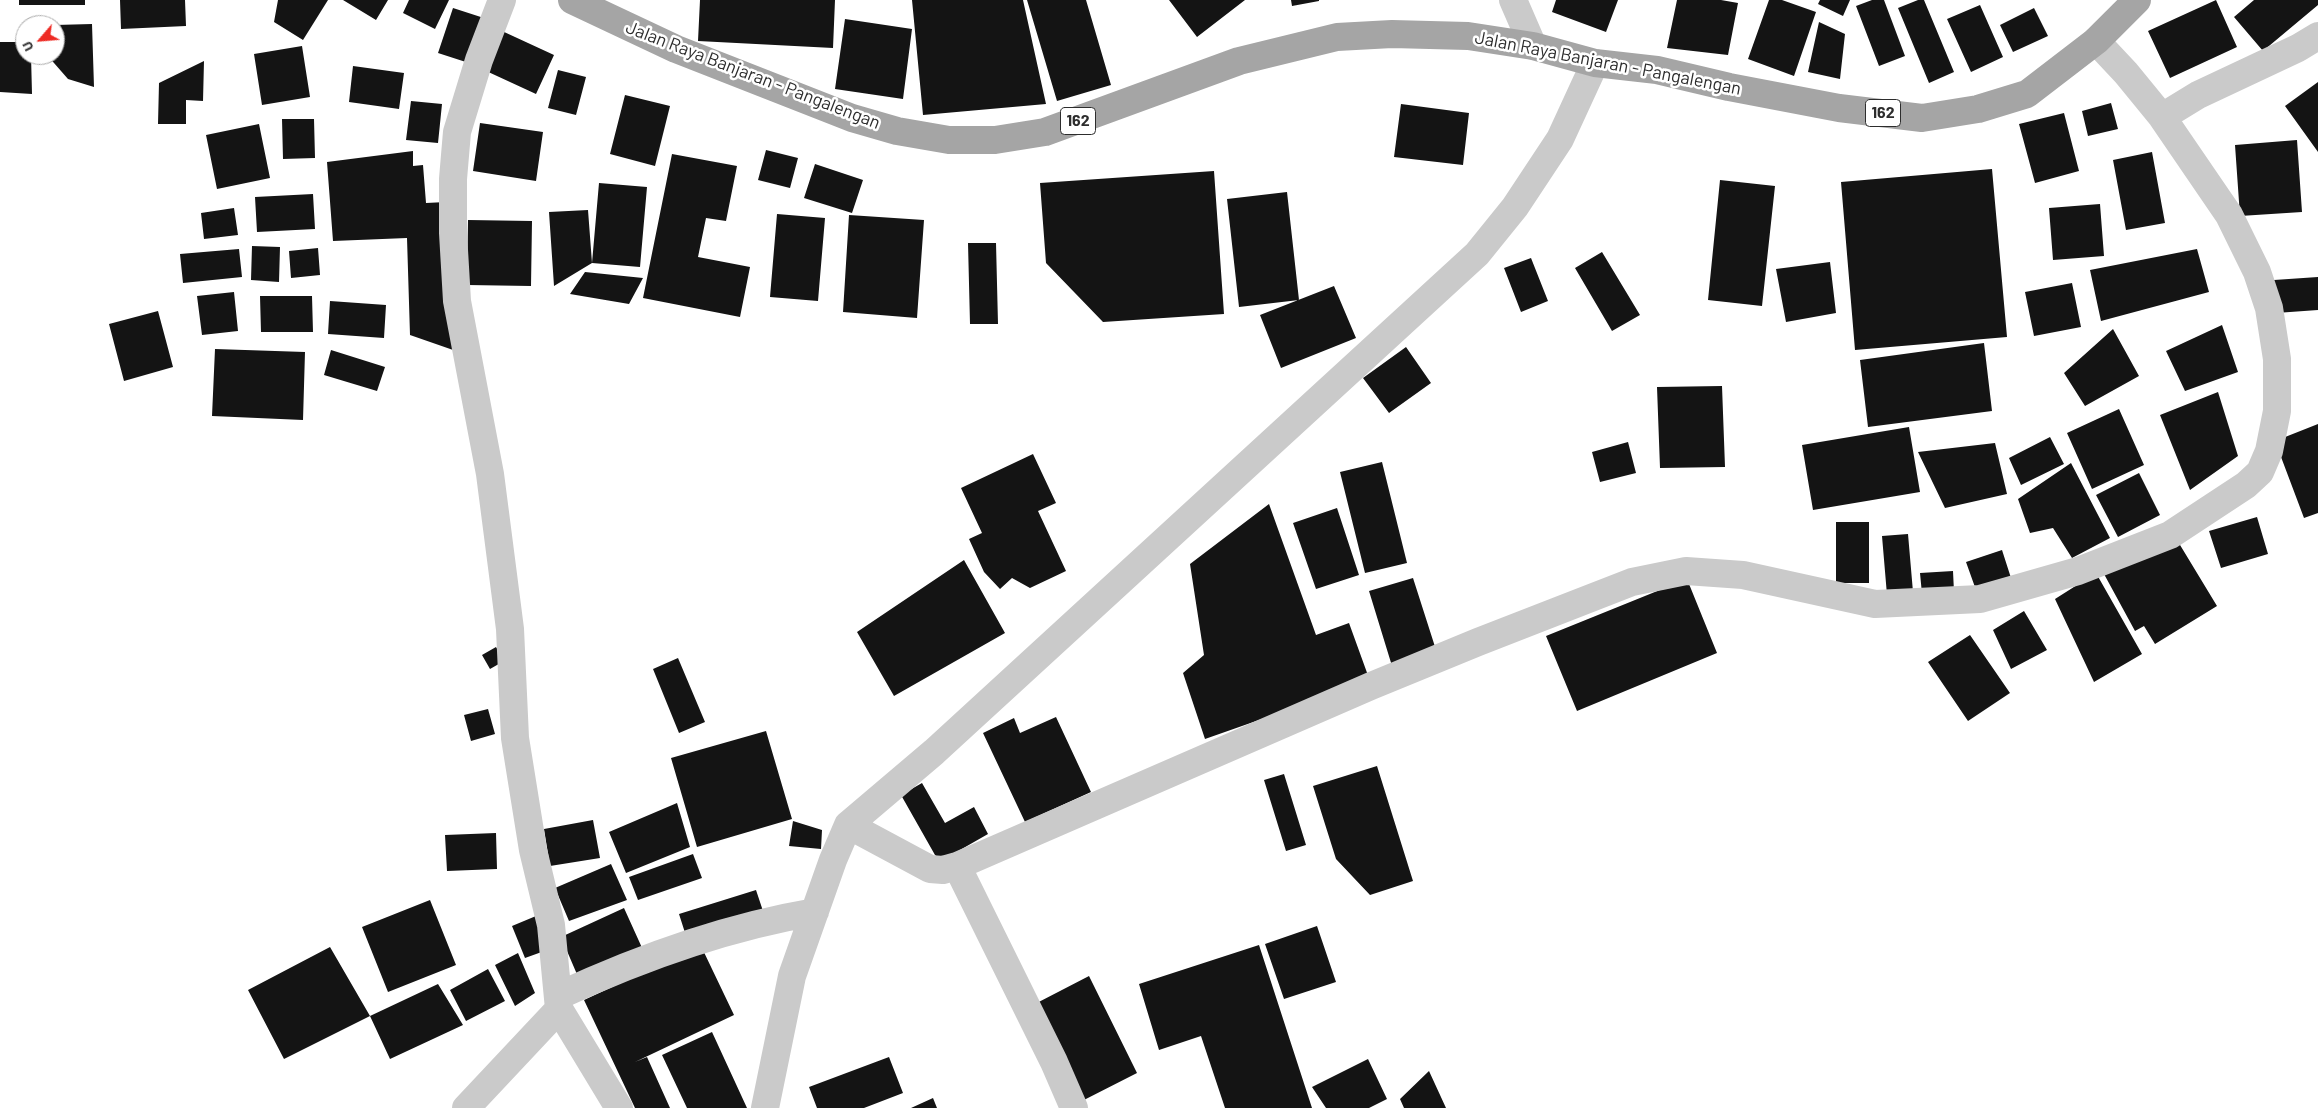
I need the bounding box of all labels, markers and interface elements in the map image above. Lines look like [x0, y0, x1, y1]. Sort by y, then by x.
north arrow [15, 15, 65, 65]
street label: Jalan Raya Banjaran - Pangalengan [623, 16, 883, 134]
street label: Jalan Raya Banjaran - Pangalengan [1473, 27, 1743, 99]
text: U [18, 39, 37, 54]
road number: 162 [1866, 100, 1900, 126]
road number: 162 [1060, 108, 1096, 134]

